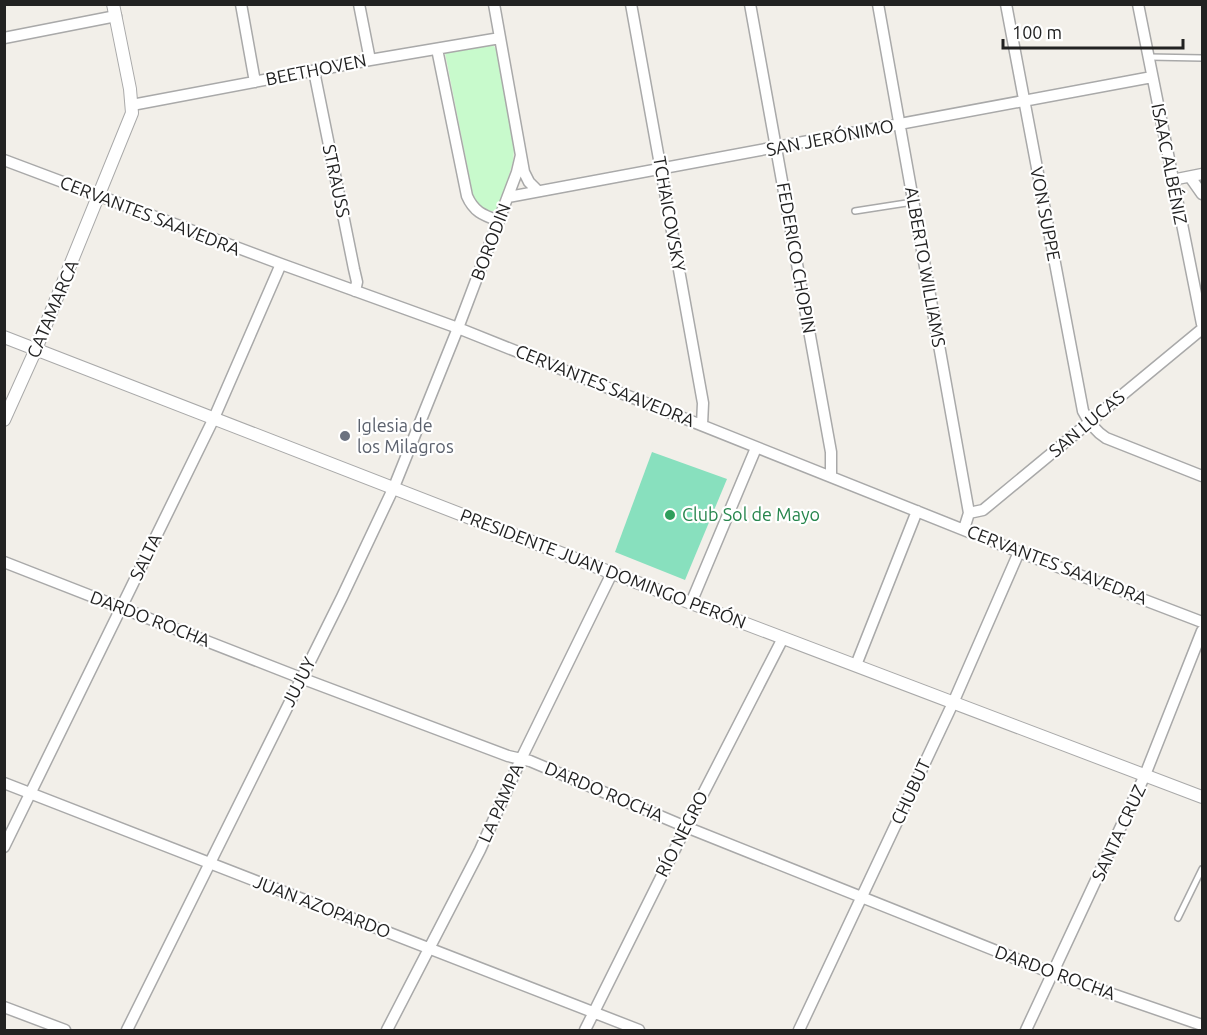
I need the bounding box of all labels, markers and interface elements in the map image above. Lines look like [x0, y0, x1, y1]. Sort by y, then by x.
scale bar [1003, 12, 1183, 50]
text: 100 m [1012, 22, 1062, 42]
street label: BEETHOVEN [264, 49, 368, 89]
street label: ISAAC ALBÉNIZ [1148, 101, 1193, 226]
street label: SAN JERÓNIMO [764, 114, 895, 159]
street label: STRAUSS [320, 143, 354, 219]
street label: TCHAICOVSKY [650, 155, 690, 274]
street label: VON SUPPE [1027, 165, 1065, 263]
street label: CERVANTES SAAVEDRA [58, 171, 243, 259]
street label: FEDERICO CHOPIN [774, 181, 820, 335]
street label: ALBERTO WILLIAMS [902, 185, 950, 349]
street label: BORODIN [466, 200, 514, 283]
street label: CATAMARCA [22, 256, 82, 361]
street label: CERVANTES SAAVEDRA [513, 340, 698, 430]
street label: SAN LUCAS [1045, 386, 1128, 461]
place label: Iglesia de los Milagros [357, 415, 454, 456]
marker: Iglesia de los Milagros [338, 429, 352, 443]
street label: PRESIDENTE JUAN DOMINGO PERÓN [458, 503, 749, 632]
place label: Club Sol de Mayo [682, 504, 820, 524]
marker: Club Sol de Mayo [663, 508, 677, 522]
street label: CERVANTES SAAVEDRA [965, 520, 1150, 608]
street label: SALTA [125, 530, 165, 583]
street label: DARDO ROCHA [88, 586, 213, 650]
street label: JUJUY [277, 653, 319, 710]
street label: CHUBUT [886, 756, 934, 827]
street label: DARDO ROCHA [542, 757, 667, 825]
street label: LA PAMPA [474, 760, 527, 845]
street label: SANTA CRUZ [1087, 781, 1149, 884]
street label: RÍO NEGRO [650, 787, 711, 880]
street label: JUAN AZOPARDO [251, 871, 394, 941]
street label: DARDO ROCHA [992, 941, 1119, 1003]

